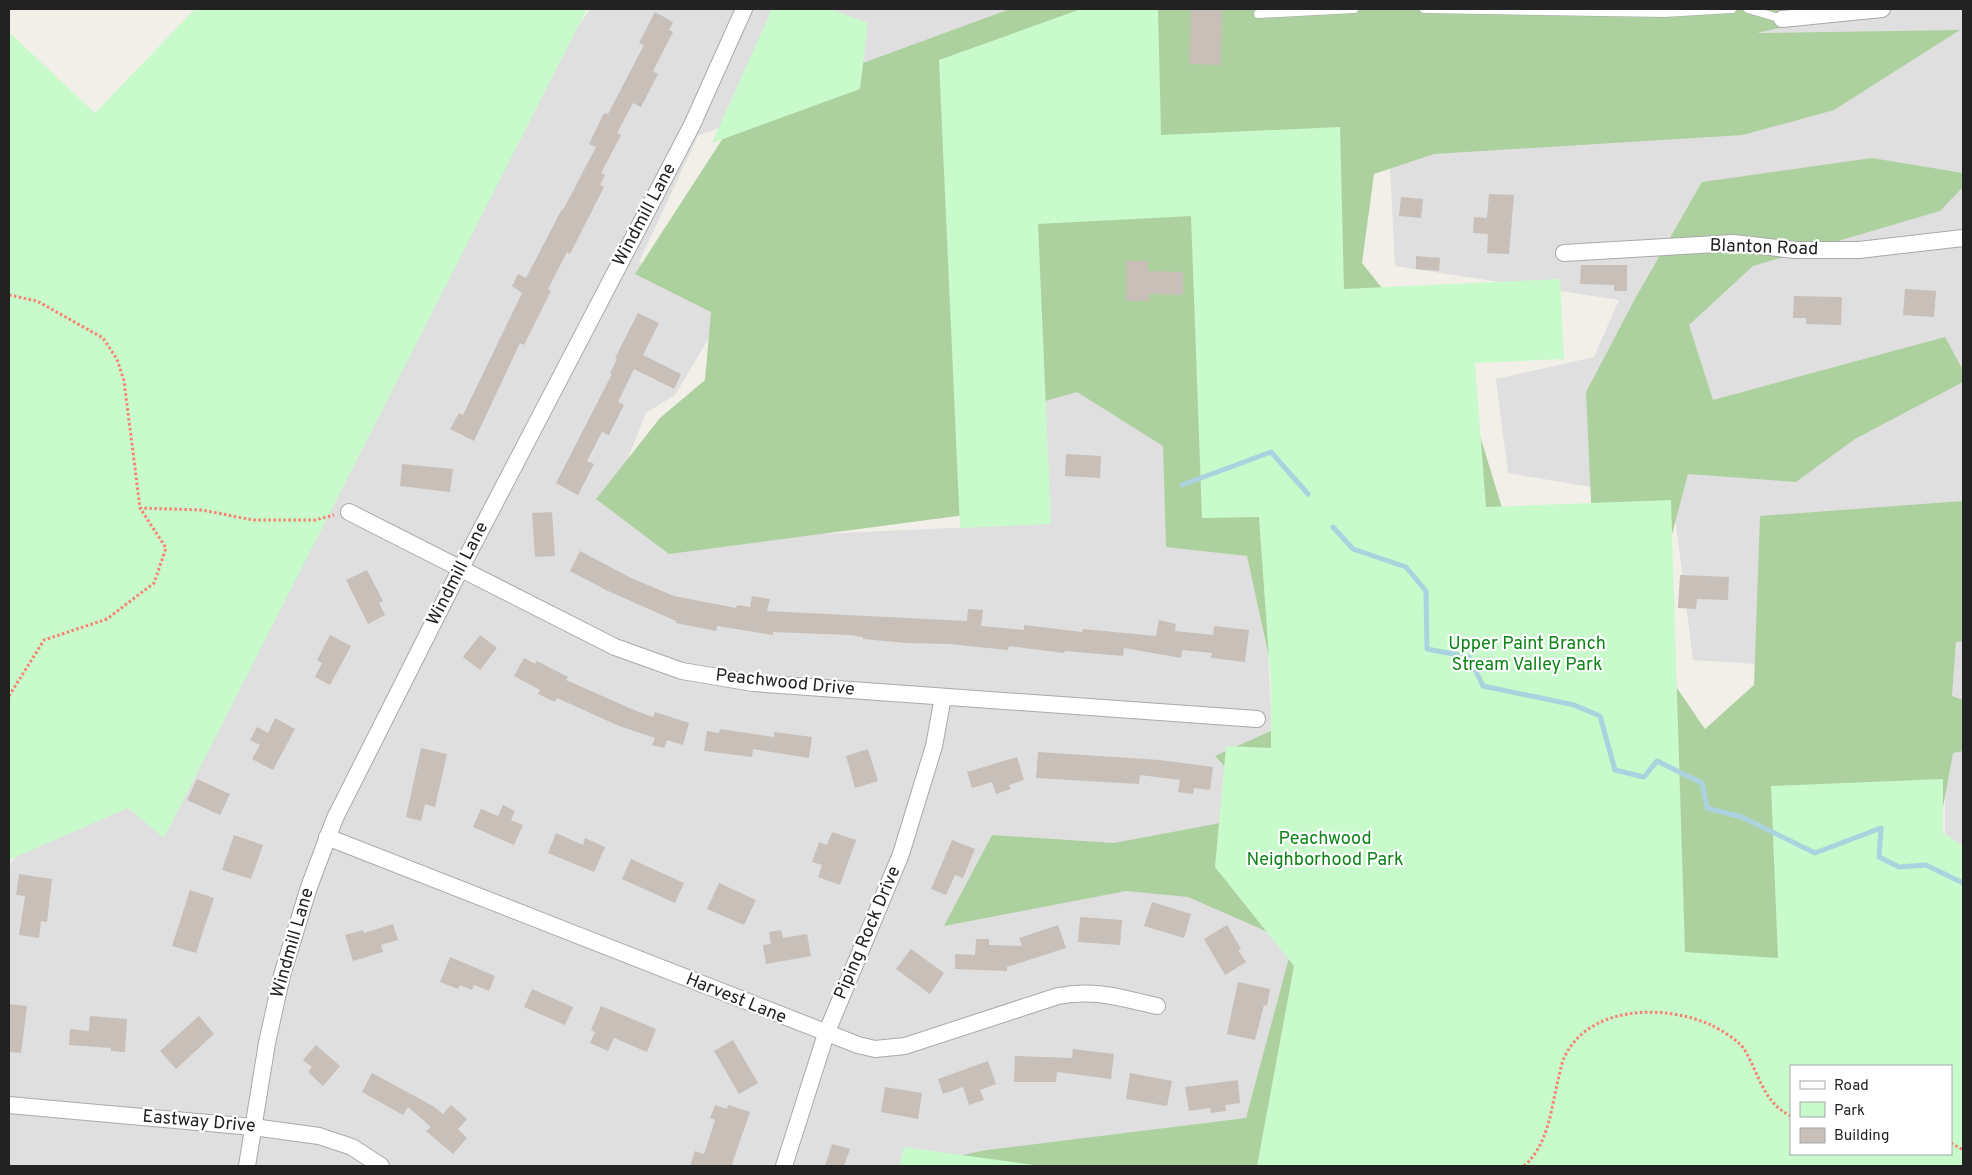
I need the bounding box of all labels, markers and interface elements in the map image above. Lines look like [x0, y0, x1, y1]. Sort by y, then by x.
street label: Windmill Lane [608, 159, 682, 271]
street label: Blanton Road [1709, 235, 1819, 261]
street label: Windmill Lane [422, 518, 494, 630]
park label: Upper Paint Branch Stream Valley Park [1448, 633, 1606, 677]
street label: Peachwood Drive [714, 664, 856, 702]
park label: Peachwood Neighborhood Park [1246, 828, 1404, 872]
street label: Piping Rock Drive [830, 863, 906, 1003]
street label: Windmill Lane [266, 885, 320, 1001]
street label: Harvest Lane [682, 968, 790, 1030]
legend [1790, 1065, 1952, 1155]
text: Road [1834, 1077, 1869, 1096]
text: Park [1834, 1102, 1865, 1121]
street label: Eastway Drive [142, 1106, 256, 1138]
text: Building [1834, 1127, 1889, 1146]

